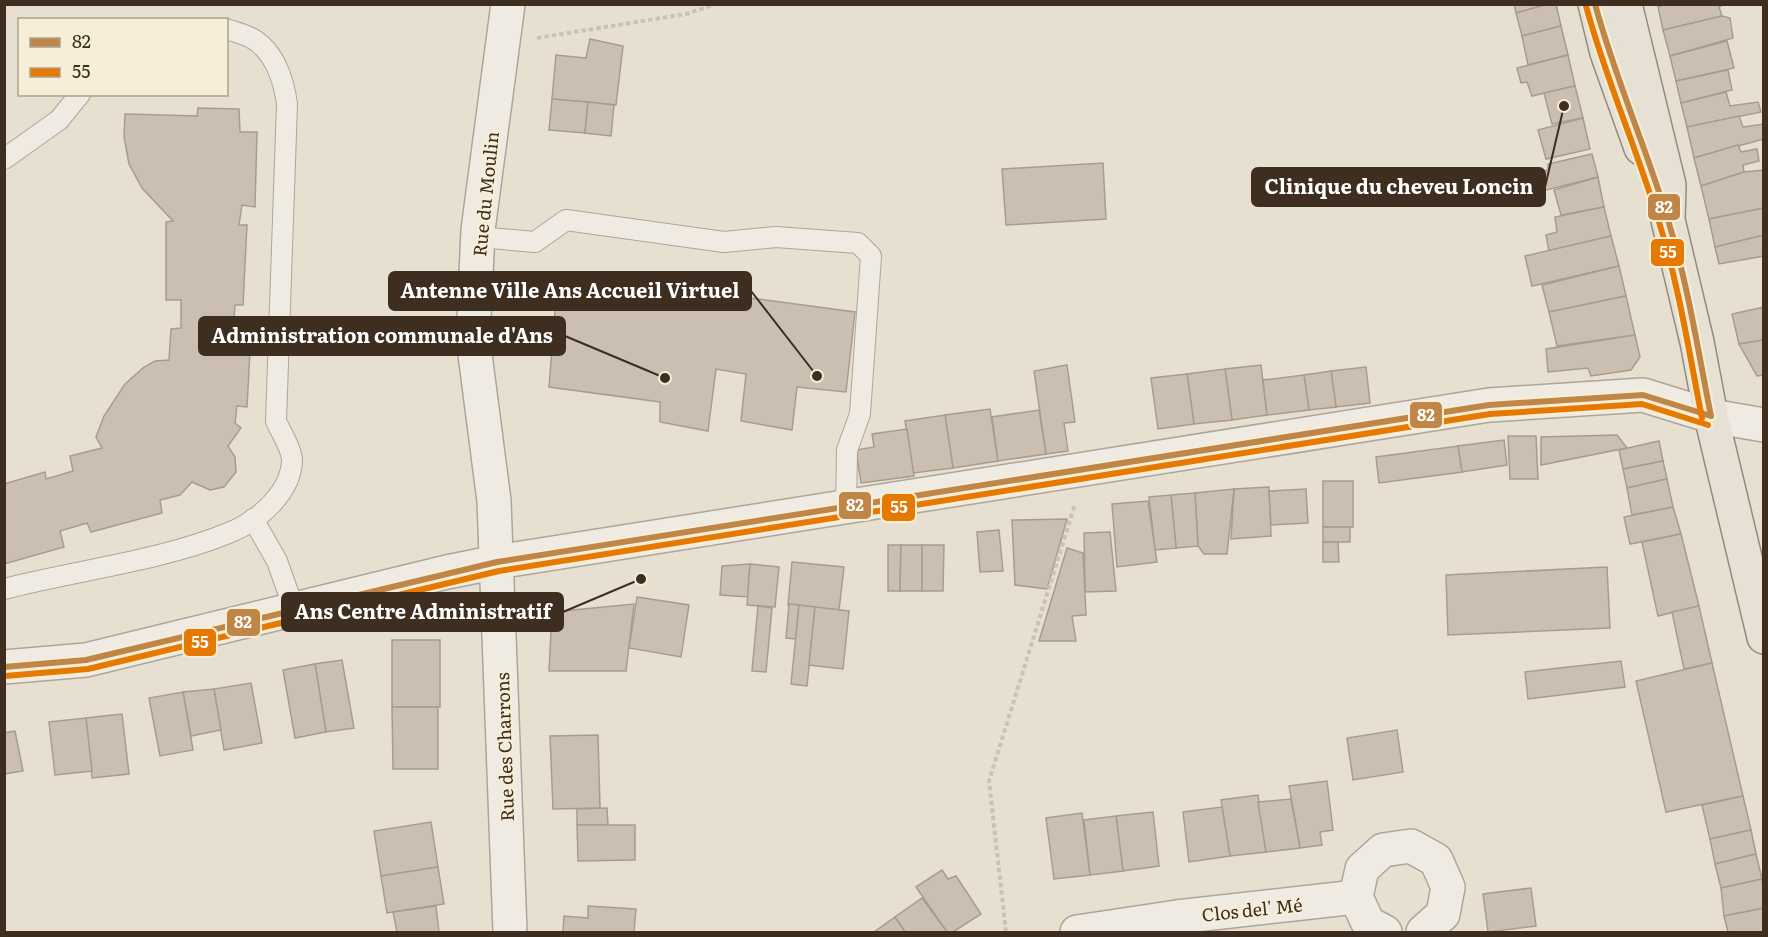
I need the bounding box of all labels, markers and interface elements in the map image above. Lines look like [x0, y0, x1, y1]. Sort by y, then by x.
legend [18, 18, 228, 96]
text: 82 [72, 27, 91, 54]
text: 55 [72, 57, 90, 84]
street label: Rue du Moulin [465, 130, 505, 258]
callout: Clinique du cheveu Loncin [1252, 168, 1545, 206]
text: Clinique du cheveu Loncin [1265, 170, 1534, 200]
line badge: 82 [1647, 193, 1681, 221]
text: 82 [1655, 194, 1673, 218]
line badge: 55 [1650, 238, 1685, 267]
text: 55 [1659, 239, 1677, 263]
callout: Antenne Ville Ans Accueil Virtuel [389, 272, 751, 310]
text: Antenne Ville Ans Accueil Virtuel [401, 274, 739, 304]
callout: Administration communale d'Ans [199, 317, 565, 355]
text: Administration communale d'Ans [211, 319, 553, 349]
line badge: 82 [1409, 401, 1443, 429]
text: 82 [1417, 402, 1435, 426]
line badge: 82 [838, 491, 872, 520]
text: 82 [846, 492, 864, 516]
line badge: 55 [881, 493, 916, 522]
text: 55 [890, 494, 908, 518]
callout: Ans Centre Administratif [282, 593, 563, 631]
text: Ans Centre Administratif [295, 595, 554, 625]
line badge: 82 [226, 608, 261, 637]
text: 82 [234, 609, 252, 633]
line badge: 55 [183, 628, 217, 657]
text: 55 [191, 629, 209, 653]
street label: Rue des Charrons [488, 672, 520, 822]
street label: Clos del' Mé [1200, 890, 1304, 928]

